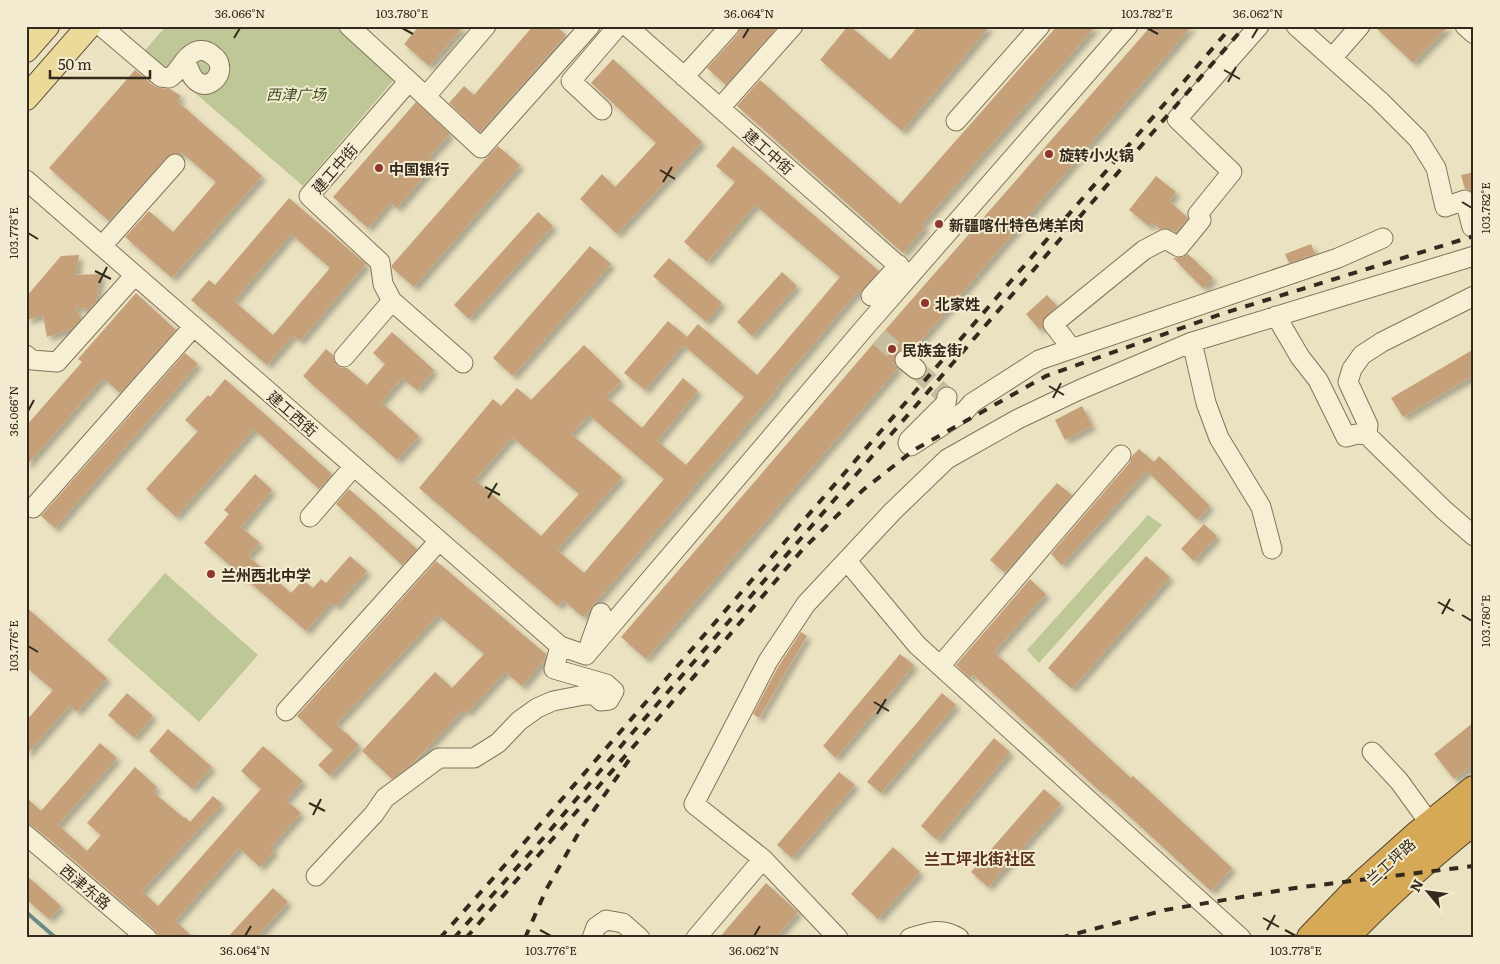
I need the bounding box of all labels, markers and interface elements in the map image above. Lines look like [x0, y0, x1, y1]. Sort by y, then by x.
text: 36.066°N [215, 4, 265, 22]
text: 103.780°E [376, 4, 429, 22]
text: 36.064°N [724, 4, 774, 22]
text: 103.782°E [1121, 4, 1173, 22]
text: 36.062°N [1233, 4, 1283, 22]
scale bar [50, 48, 150, 80]
text: 50 m [58, 52, 92, 75]
park label: 西津广场 [266, 82, 328, 105]
street label: 建工中街 [739, 123, 799, 179]
street label: 建工中街 [306, 138, 362, 198]
place label: 旋转小火锅 [1059, 143, 1134, 166]
marker: 旋转小火锅 [1043, 148, 1055, 160]
place label: 中国银行 [389, 157, 449, 180]
marker: 中国银行 [373, 162, 385, 174]
text: 103.782°E [1476, 182, 1494, 234]
text: 103.778°E [4, 207, 22, 259]
place label: 新疆喀什特色烤羊肉 [949, 213, 1084, 236]
marker: 新疆喀什特色烤羊肉 [933, 218, 945, 230]
place label: 北家姓 [935, 292, 980, 315]
marker: 北家姓 [919, 297, 931, 309]
place label: 民族金街 [902, 338, 962, 361]
marker: 民族金街 [886, 343, 898, 355]
street label: 建工西街 [263, 385, 323, 441]
text: 36.066°N [4, 386, 22, 436]
place label: 兰州西北中学 [221, 563, 311, 586]
marker: 兰州西北中学 [205, 568, 217, 580]
text: 103.780°E [1476, 594, 1494, 647]
text: 103.776°E [4, 620, 22, 672]
street label: 兰工坪路 [1360, 832, 1420, 890]
district label: 兰工坪北街社区 [924, 846, 1036, 870]
street label: 西津东路 [56, 858, 116, 914]
north arrow [1402, 866, 1452, 916]
text: N [1404, 875, 1427, 895]
text: 36.064°N [220, 941, 270, 959]
text: 103.776°E [525, 941, 577, 959]
text: 36.062°N [729, 941, 779, 959]
text: 103.778°E [1270, 941, 1322, 959]

